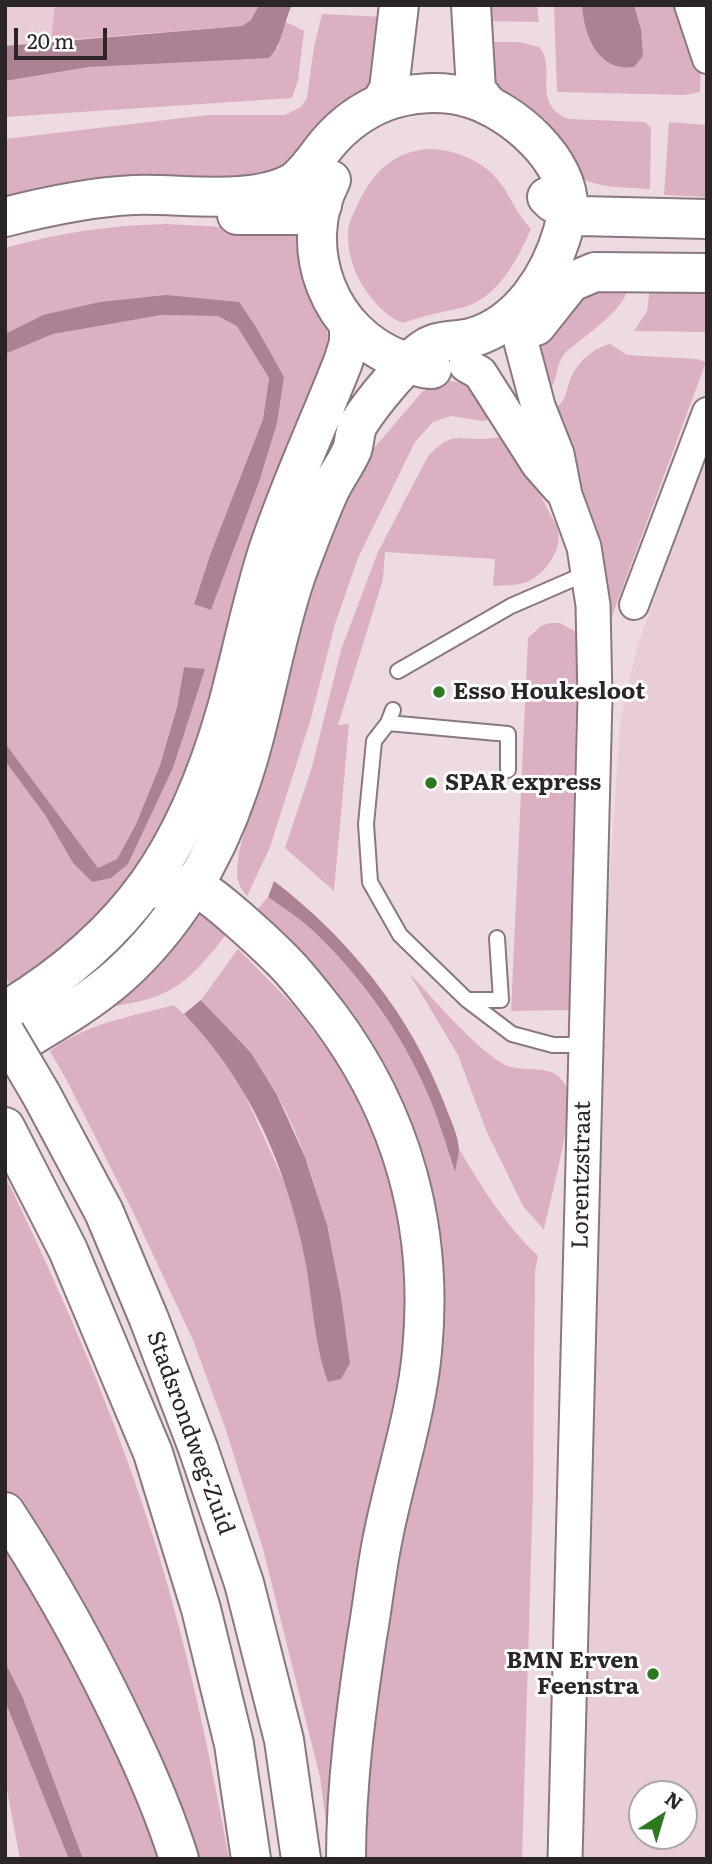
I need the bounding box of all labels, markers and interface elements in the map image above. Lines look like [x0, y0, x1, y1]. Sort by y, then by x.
scale bar [18, 14, 110, 58]
text: 20 m [27, 24, 74, 55]
place label: Esso Houkesloot [453, 678, 645, 706]
marker: Esso Houkesloot [431, 684, 447, 700]
place label: SPAR express [445, 769, 601, 797]
marker: SPAR express [423, 775, 439, 791]
street label: Lorentzstraat [567, 1101, 597, 1249]
street label: Stadsrondweg-Zuid [140, 1327, 240, 1539]
place label: BMN Erven Feenstra [506, 1647, 639, 1701]
marker: BMN Erven Feenstra [645, 1666, 661, 1682]
north arrow [628, 1780, 698, 1850]
text: N [660, 1784, 689, 1816]

